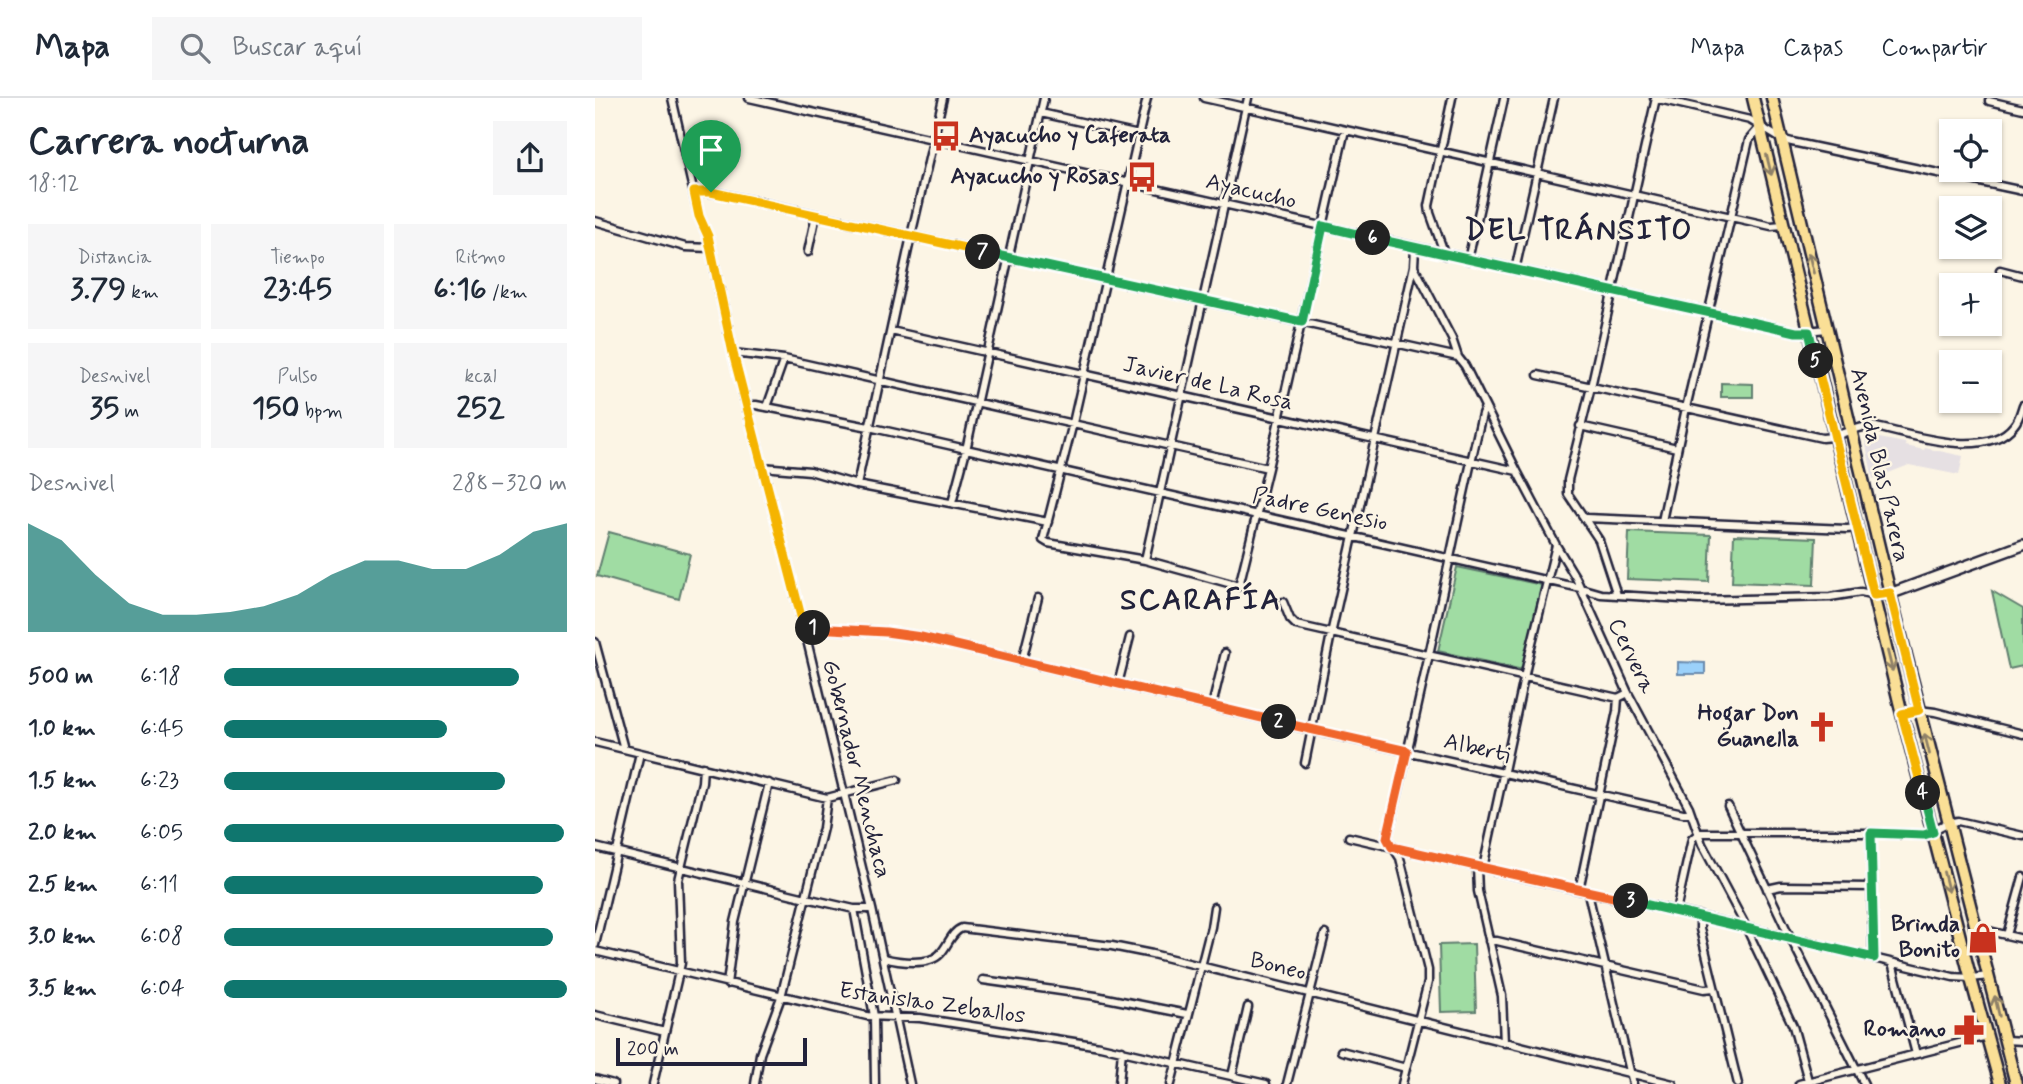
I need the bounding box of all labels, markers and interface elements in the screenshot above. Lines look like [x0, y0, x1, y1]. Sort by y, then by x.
search box [152, 17, 642, 80]
text: Mapa [35, 26, 110, 70]
icon: search [176, 29, 214, 67]
text: Buscar aquí [232, 31, 363, 65]
text: Mapa [1690, 33, 1745, 64]
text: Capas [1783, 33, 1843, 64]
text: Compartir [1881, 33, 1988, 64]
text: Carrera nocturna [28, 118, 310, 167]
bus stop icon: Ayacucho y Caferata [929, 119, 963, 153]
map controls [1939, 119, 2002, 413]
button: locate [1939, 119, 2002, 182]
pin [681, 120, 741, 192]
button: share [493, 121, 567, 195]
place label: Ayacucho y Caferata [969, 121, 1171, 151]
icon: arrive [692, 131, 730, 169]
one-way arrow [1763, 153, 1776, 175]
bus stop icon: Ayacucho y Rosas [1125, 160, 1159, 194]
place label: Ayacucho y Rosas [950, 162, 1120, 192]
street label: Ayacucho [1203, 167, 1299, 217]
text: 18:12 [28, 169, 79, 199]
button: layers [1939, 196, 2002, 259]
district label: DEL TRÁNSITO [1465, 211, 1693, 250]
pin: 6 [1355, 220, 1391, 256]
text: 6 [1368, 225, 1377, 250]
pin: 7 [965, 234, 1001, 270]
text: 7 [977, 239, 988, 264]
text: Distancia [77, 245, 152, 270]
text: Tiempo [270, 245, 325, 270]
text: Ritmo [455, 245, 506, 270]
one-way arrow [1804, 252, 1817, 275]
text: 3.79 [70, 270, 126, 309]
text: 23:45 [263, 270, 332, 309]
text: 6:16 [433, 270, 487, 309]
button: + [1939, 273, 2002, 336]
text: km [126, 280, 159, 305]
text: /km [487, 280, 528, 305]
pin: 5 [1799, 344, 1833, 378]
text: 5 [1810, 348, 1821, 373]
street label: Javier de La Rosa [1120, 350, 1296, 418]
button: − [1939, 350, 2002, 413]
text: Desnivel [79, 364, 150, 389]
text: Pulso [278, 364, 317, 389]
text: kcal [465, 364, 496, 389]
street label: Avenida Blas Parera [1842, 365, 1916, 565]
text: 35 [90, 389, 119, 428]
text: 150 [252, 389, 300, 428]
text: 252 [456, 389, 505, 428]
text: m [119, 399, 139, 424]
text: bpm [300, 399, 343, 424]
text: Desnivel [28, 469, 115, 499]
text: 288–320 m [452, 469, 567, 499]
street label: Padre Genesio [1250, 481, 1390, 539]
district label: SCARAFÍA [1120, 581, 1282, 620]
pin: 1 [795, 610, 830, 646]
street label: Cervera [1600, 613, 1662, 699]
text: 1 [808, 615, 817, 640]
one-way arrow [1884, 650, 1897, 672]
street label: Gobernador Menchaca [814, 657, 898, 881]
text: 500 m [28, 662, 93, 692]
text: 6:18 [140, 662, 181, 692]
place label: Hogar Don Guanella [1698, 699, 1799, 755]
pin: 2 [1261, 704, 1297, 740]
text: 2 [1274, 709, 1283, 734]
church icon: Hogar Don Guanella [1805, 710, 1839, 744]
text: 1.0 km [28, 714, 96, 744]
text: 6:45 [140, 714, 184, 744]
street label: Alberti [1441, 727, 1513, 771]
one-way arrow [1920, 733, 1933, 756]
text: 1.5 km [28, 766, 97, 796]
text: 6:23 [140, 766, 179, 796]
pin: 4 [1905, 776, 1941, 810]
text: 4 [1917, 780, 1928, 805]
text: 2.0 km [28, 818, 97, 848]
text: 6:05 [140, 818, 183, 848]
text: 2.5 km [28, 870, 98, 900]
text: 6:11 [140, 870, 178, 900]
one-way arrow [1940, 870, 1953, 893]
pin: 3 [1613, 884, 1649, 918]
text: 3 [1626, 888, 1635, 913]
place label: Brinda Bonito [1891, 910, 1960, 966]
shop icon: Brinda Bonito [1966, 921, 2000, 955]
text: 3.0 km [28, 922, 96, 952]
text: 6:08 [140, 922, 183, 952]
street label: Boneo [1247, 946, 1309, 988]
text: 3.5 km [28, 974, 97, 1004]
text: 6:04 [140, 974, 185, 1004]
street label: Estanislao Zeballos [837, 976, 1027, 1032]
one-way arrow [1989, 995, 2003, 1018]
pharmacy icon: Romano [1952, 1013, 1986, 1047]
place label: Romano [1863, 1015, 1946, 1045]
scale bar [616, 1035, 807, 1067]
text: 200 m [627, 1037, 679, 1062]

